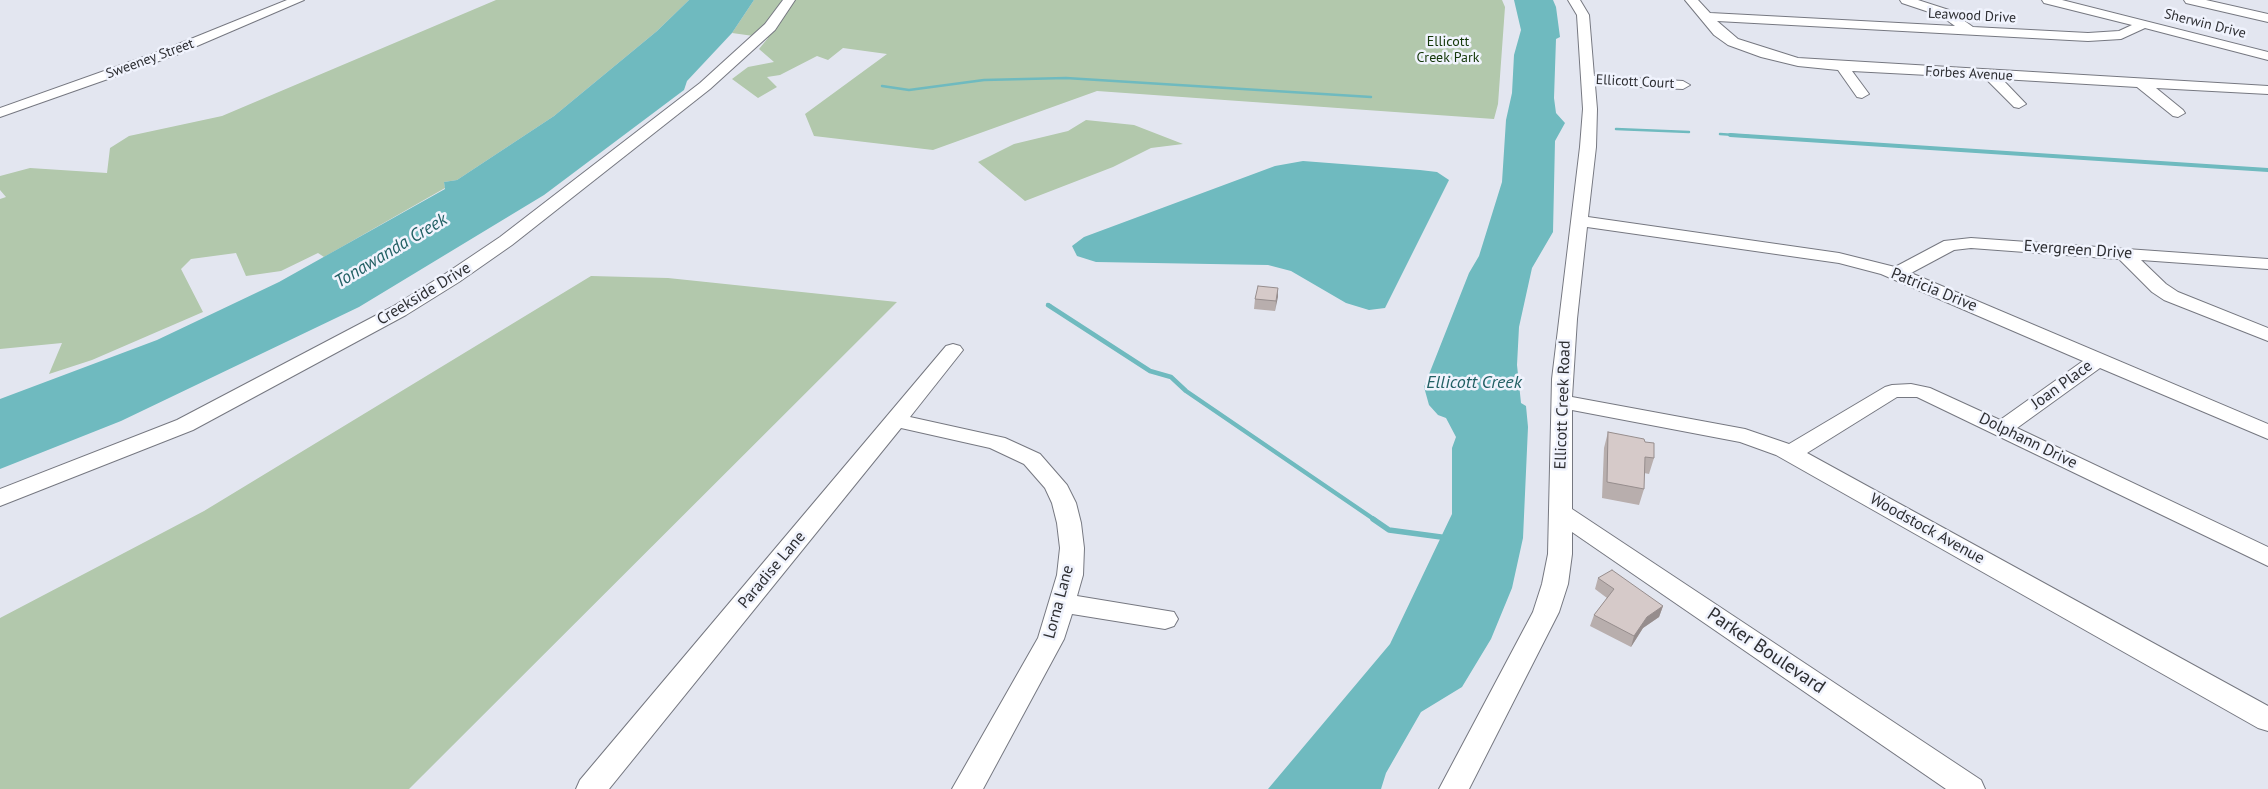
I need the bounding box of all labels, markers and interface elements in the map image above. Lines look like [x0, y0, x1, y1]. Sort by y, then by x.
street label: Leawood Drive [1927, 5, 2017, 27]
street label: Sherwin Drive [2162, 6, 2248, 42]
park label: Ellicott Creek Park [1417, 34, 1479, 66]
street label: Sweeney Street [104, 35, 196, 83]
street label: Forbes Avenue [1925, 63, 2013, 85]
street label: Ellicott Court [1595, 72, 1675, 92]
water label: Tonawanda Creek [331, 209, 451, 293]
street label: Evergreen Drive [2023, 237, 2133, 263]
street label: Creekside Drive [374, 258, 474, 330]
street label: Patricia Drive [1888, 264, 1980, 316]
street label: Ellicott Creek Road [1551, 340, 1575, 470]
street label: Joan Place [2028, 356, 2096, 414]
water label: Ellicott Creek [1426, 372, 1522, 394]
street label: Dolphann Drive [1976, 409, 2080, 473]
street label: Woodstock Avenue [1866, 490, 1988, 568]
street label: Paradise Lane [734, 528, 810, 612]
street label: Lorna Lane [1040, 563, 1078, 641]
street label: Parker Boulevard [1703, 603, 1829, 699]

